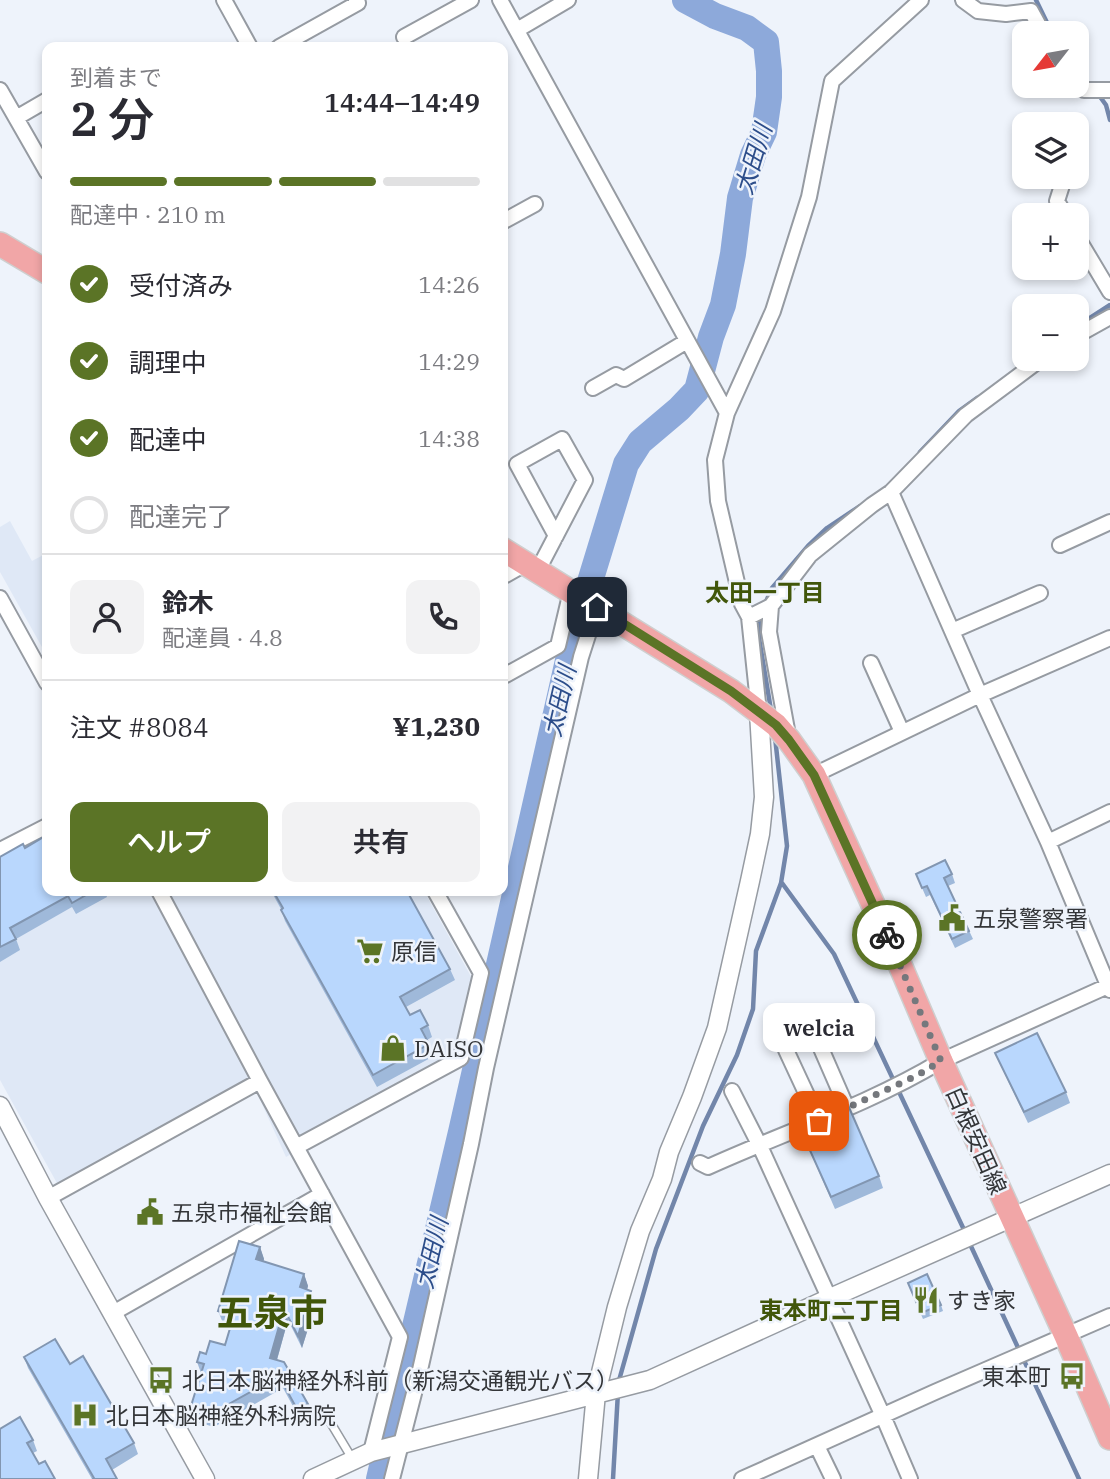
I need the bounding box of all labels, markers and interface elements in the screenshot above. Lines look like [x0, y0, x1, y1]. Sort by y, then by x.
north arrow [1012, 21, 1088, 98]
map controls [1012, 21, 1089, 371]
text: 到着まで [70, 62, 162, 92]
text: 14:44–14:49 [324, 85, 480, 119]
text: 2 分 [70, 89, 154, 149]
button: layers [1012, 112, 1089, 189]
water label: 太田川 [727, 117, 780, 198]
text: 配達中 · 210 m [70, 199, 226, 229]
button: + [1012, 203, 1089, 280]
icon: check [70, 265, 108, 303]
text: 受付済み [129, 268, 233, 302]
text: 14:26 [418, 269, 480, 299]
button: − [1012, 294, 1089, 371]
icon: check [70, 342, 108, 380]
text: 調理中 [129, 345, 207, 379]
text: 14:29 [418, 346, 480, 376]
icon: check [70, 419, 108, 457]
text: 配達中 [129, 422, 207, 456]
text: 14:38 [418, 423, 480, 453]
text: 配達完了 [129, 499, 233, 533]
district label: 太田一丁目 [705, 576, 825, 608]
pin [567, 577, 627, 637]
button: person [70, 580, 144, 654]
button: phone [406, 580, 480, 654]
text: 鈴木 [162, 585, 214, 619]
icon: home [578, 588, 616, 626]
text: 配達員 · 4.8 [162, 622, 283, 652]
water label: 太田川 [535, 659, 583, 740]
text: ¥1,230 [393, 709, 480, 743]
text: 注文 #8084 [70, 710, 209, 744]
button: ヘルプ [70, 802, 268, 882]
button: 共有 [282, 802, 480, 882]
courier [852, 900, 922, 970]
public building icon: 五泉警察署 [937, 903, 967, 933]
place label: 五泉警察署 [973, 903, 1088, 933]
icon: bike [868, 916, 906, 954]
supermarket icon: 原信 [355, 936, 385, 966]
place label: 原信 [391, 936, 437, 966]
callout: welcia [763, 1002, 875, 1051]
text: welcia [783, 1012, 855, 1042]
shop icon: DAISO [378, 1033, 408, 1063]
place label: DAISO [414, 1033, 483, 1063]
street label: 白根安田線 [940, 1081, 1014, 1199]
pin [789, 1091, 849, 1151]
icon: bag [800, 1102, 838, 1140]
public building icon: 五泉市福祉会館 [135, 1197, 165, 1227]
place label: 五泉市福祉会館 [171, 1197, 332, 1227]
water label: 太田川 [407, 1211, 455, 1292]
restaurant icon: すき家 [911, 1285, 941, 1315]
place label: すき家 [947, 1285, 1016, 1315]
district label: 五泉市 [217, 1288, 328, 1336]
district label: 東本町二丁目 [759, 1294, 903, 1326]
place label: 東本町 [982, 1361, 1051, 1391]
bus stop icon: 東本町 [1057, 1361, 1087, 1391]
bus stop icon: 北日本脳神経外科前（新潟交通観光バス） [146, 1365, 176, 1395]
place label: 北日本脳神経外科前（新潟交通観光バス） [182, 1365, 619, 1395]
hospital icon: 北日本脳神経外科病院 [70, 1400, 100, 1430]
place label: 北日本脳神経外科病院 [106, 1400, 336, 1430]

